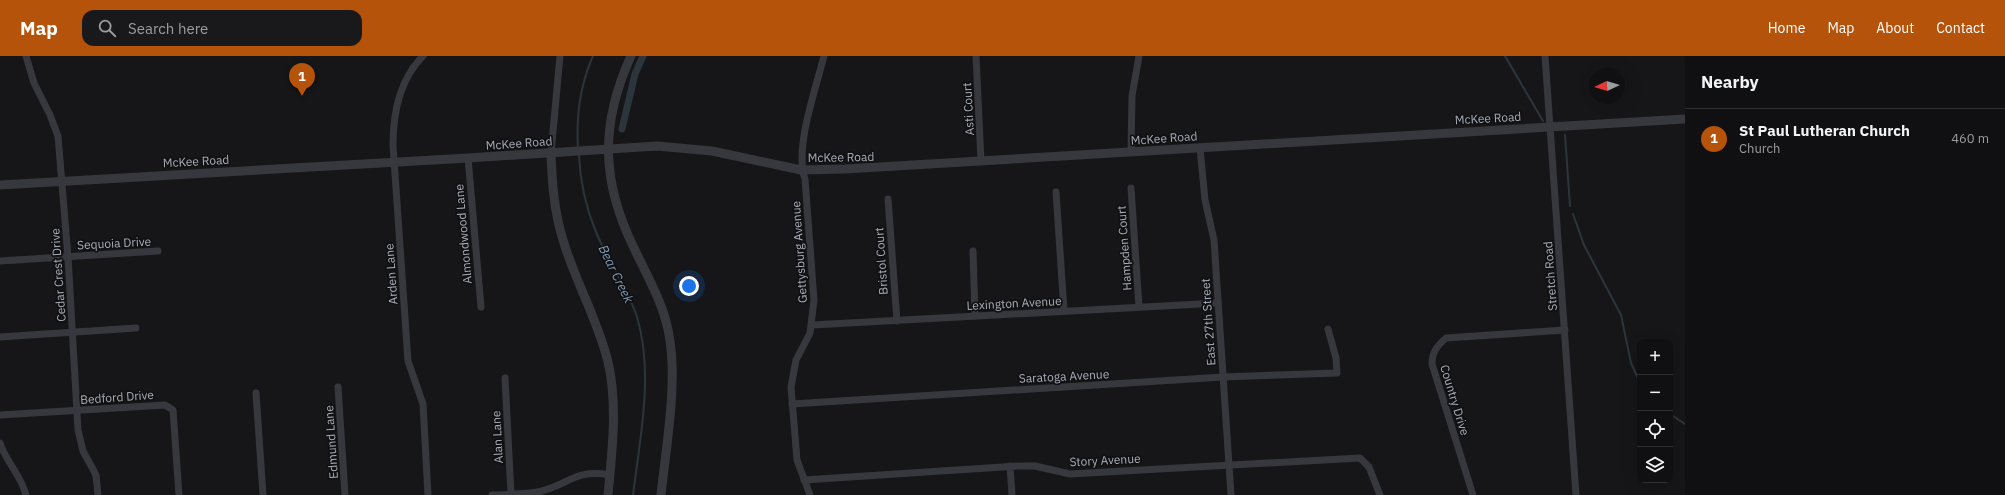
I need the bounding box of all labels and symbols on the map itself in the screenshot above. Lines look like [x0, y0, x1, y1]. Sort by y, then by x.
pin: 1 [289, 63, 315, 96]
north arrow [1589, 68, 1625, 104]
street label: Asti Court [959, 82, 977, 136]
street label: McKee Road [1454, 109, 1522, 127]
street label: McKee Road [1130, 128, 1198, 148]
street label: McKee Road [485, 133, 553, 153]
street label: McKee Road [808, 149, 874, 165]
street label: McKee Road [162, 152, 230, 170]
street label: Almondwood Lane [451, 183, 475, 285]
street label: Gettysburg Avenue [788, 200, 810, 303]
street label: Hampden Court [1114, 205, 1134, 291]
street label: Cedar Crest Drive [47, 227, 69, 322]
street label: Bristol Court [871, 227, 891, 295]
street label: Sequoia Drive [77, 234, 152, 252]
street label: Stretch Road [1540, 241, 1560, 311]
water label: Bear Creek [595, 242, 637, 306]
street label: Arden Lane [381, 243, 401, 305]
your location [679, 276, 699, 296]
street label: East 27th Street [1197, 278, 1219, 366]
street label: Lexington Avenue [966, 293, 1062, 313]
street label: Country Drive [1437, 363, 1473, 438]
street label: Saratoga Avenue [1018, 366, 1110, 386]
street label: Bedford Drive [80, 387, 155, 407]
street label: Edmund Lane [321, 404, 341, 479]
street label: Alan Lane [488, 410, 506, 464]
street label: Story Avenue [1069, 451, 1141, 469]

